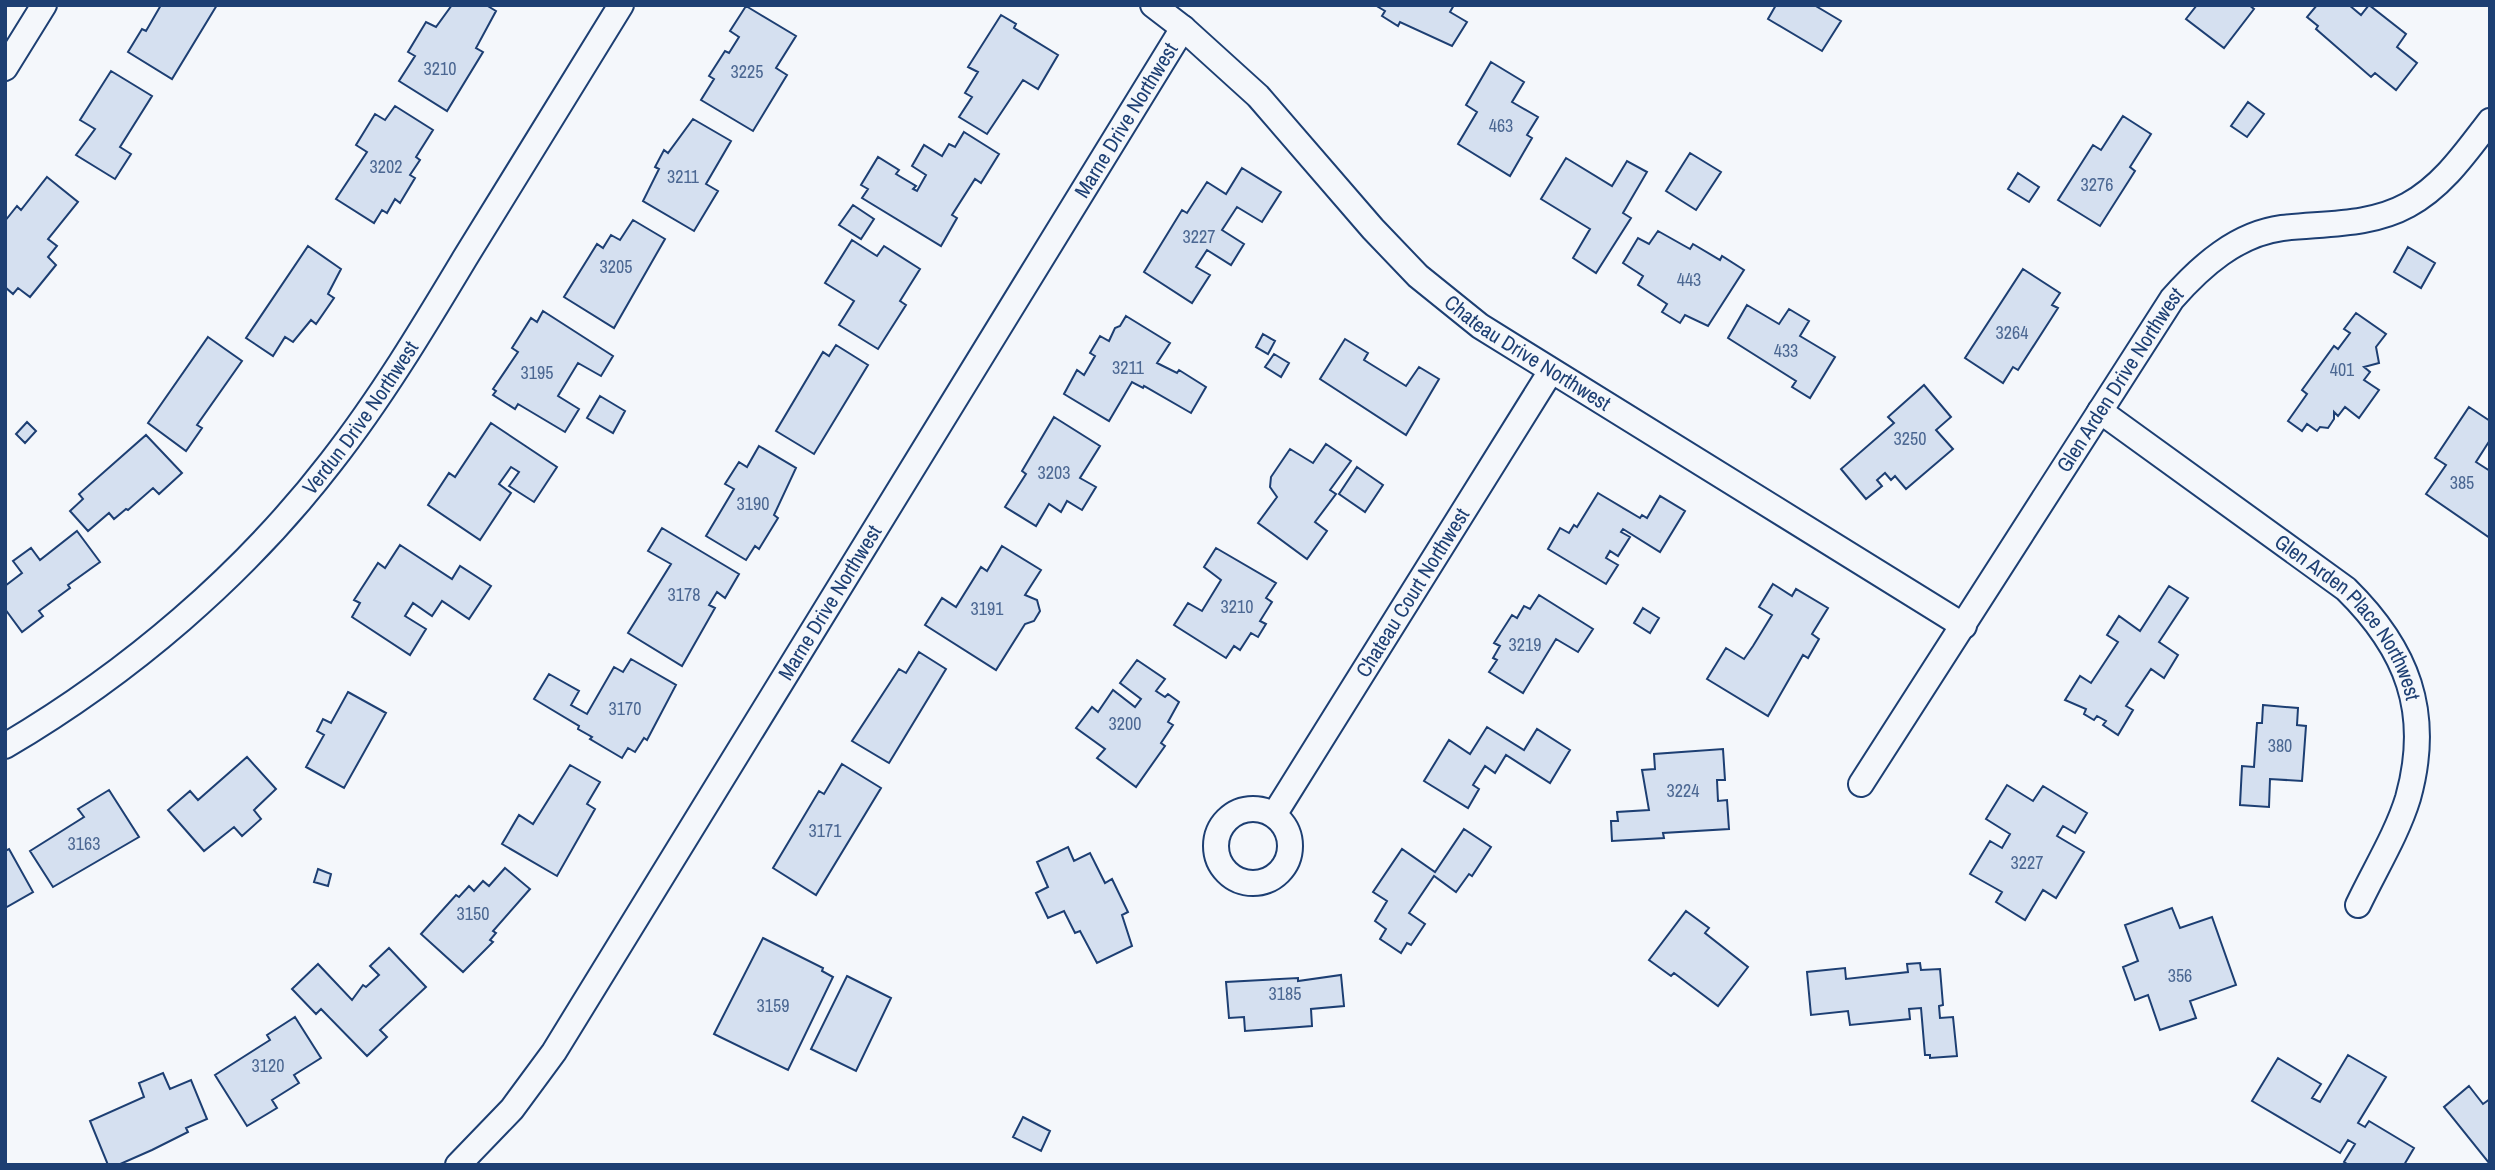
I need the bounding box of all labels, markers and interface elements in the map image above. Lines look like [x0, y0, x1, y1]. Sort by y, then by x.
street label: Marne Drive Northwest [1067, 37, 1185, 203]
house number: 3210 [424, 56, 456, 81]
house number: 3225 [731, 59, 763, 84]
house number: 463 [1489, 113, 1513, 138]
house number: 3202 [370, 154, 402, 179]
house number: 3211 [667, 164, 700, 189]
house number: 3276 [2081, 172, 2113, 197]
house number: 3227 [1183, 224, 1215, 249]
house number: 3205 [600, 254, 632, 279]
house number: 443 [1677, 267, 1701, 292]
street label: Glen Arden Drive Northwest [2050, 281, 2190, 478]
street label: Chateau Drive Northwest [1438, 288, 1617, 418]
house number: 3264 [1996, 320, 2028, 345]
street label: Verdun Drive Northwest [295, 335, 425, 501]
house number: 433 [1774, 338, 1798, 363]
house number: 3211 [1112, 355, 1145, 380]
house number: 401 [2330, 357, 2355, 382]
house number: 3195 [521, 360, 553, 385]
house number: 3250 [1894, 426, 1926, 451]
house number: 3203 [1038, 460, 1070, 485]
house number: 385 [2450, 470, 2474, 495]
house number: 3190 [737, 491, 769, 516]
street label: Chateau Court Northwest [1349, 502, 1476, 683]
street label: Marne Drive Northwest [771, 519, 888, 685]
street label: Glen Arden Place Northwest [2269, 527, 2428, 703]
house number: 3178 [668, 582, 700, 607]
house number: 3210 [1221, 594, 1253, 619]
house number: 3191 [971, 596, 1004, 621]
house number: 3219 [1509, 632, 1541, 657]
house number: 3170 [609, 696, 641, 721]
house number: 3200 [1109, 711, 1141, 736]
house number: 380 [2268, 733, 2292, 758]
house number: 3224 [1667, 778, 1699, 803]
house number: 3171 [809, 818, 842, 843]
house number: 3163 [68, 831, 100, 856]
house number: 3227 [2011, 850, 2043, 875]
house number: 3150 [457, 901, 489, 926]
house number: 356 [2168, 963, 2192, 988]
house number: 3185 [1269, 981, 1301, 1006]
house number: 3159 [757, 993, 789, 1018]
house number: 3120 [252, 1053, 284, 1078]

